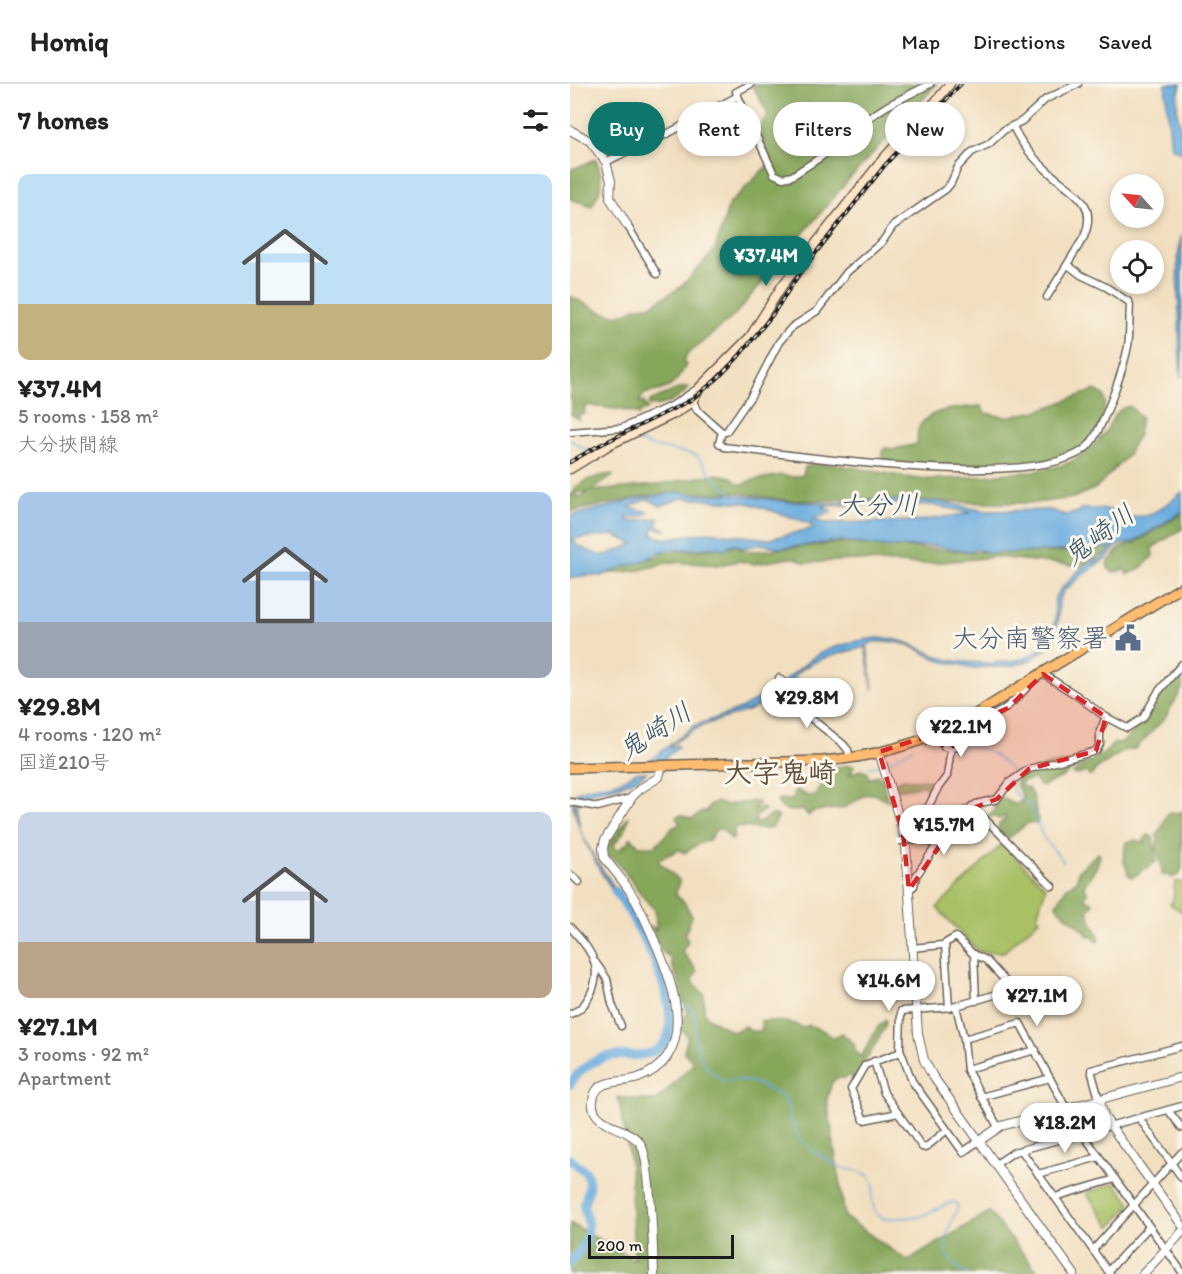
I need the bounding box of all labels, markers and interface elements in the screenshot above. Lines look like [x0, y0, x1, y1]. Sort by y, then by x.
text: Homiq [30, 24, 109, 58]
text: Map [902, 29, 940, 54]
text: Directions [973, 29, 1065, 54]
text: Saved [1098, 29, 1152, 54]
chip: Buy [588, 102, 665, 156]
chip: Rent [677, 102, 761, 156]
chip: Filters [773, 102, 873, 156]
chip: New [885, 102, 965, 156]
text: 7 homes [18, 104, 109, 136]
icon: filters [519, 104, 552, 137]
north arrow [1110, 174, 1164, 228]
map controls [1110, 174, 1164, 294]
icon: home [231, 213, 339, 321]
pin: ¥37.4M [717, 236, 815, 287]
button: locate [1110, 240, 1164, 294]
text: ¥37.4M [734, 243, 798, 267]
text: ¥37.4M [18, 372, 102, 404]
text: 5 rooms · 158 m² [18, 404, 159, 428]
text: 大分挾間線 [18, 432, 118, 456]
water label: 大分川 [837, 487, 919, 522]
water label: 鬼崎川 [1056, 497, 1141, 572]
icon: home [231, 531, 339, 639]
place label: 大分南警察署 [952, 622, 1108, 654]
public building icon: 大分南警察署 [1113, 623, 1143, 653]
pin: ¥29.8M [758, 678, 856, 729]
text: ¥29.8M [775, 685, 839, 709]
text: ¥29.8M [18, 690, 101, 722]
water label: 鬼崎川 [612, 695, 698, 766]
pin: ¥22.1M [912, 707, 1010, 758]
text: ¥22.1M [930, 714, 992, 738]
text: 4 rooms · 120 m² [18, 722, 161, 746]
text: 国道210号 [18, 750, 110, 774]
district label: 大字鬼崎 [724, 755, 836, 789]
pin: ¥15.7M [895, 805, 993, 856]
text: ¥15.7M [913, 812, 975, 836]
icon: home [231, 851, 339, 959]
pin: ¥14.6M [840, 961, 938, 1012]
text: ¥14.6M [857, 968, 921, 992]
pin: ¥27.1M [988, 976, 1086, 1027]
text: ¥27.1M [1006, 983, 1068, 1007]
text: ¥27.1M [18, 1010, 98, 1042]
text: 3 rooms · 92 m² [18, 1042, 149, 1066]
text: Apartment [18, 1066, 111, 1090]
pin: ¥18.2M [1016, 1103, 1114, 1154]
text: ¥18.2M [1034, 1110, 1096, 1134]
scale bar [588, 1232, 734, 1260]
text: 200 m [597, 1236, 642, 1255]

